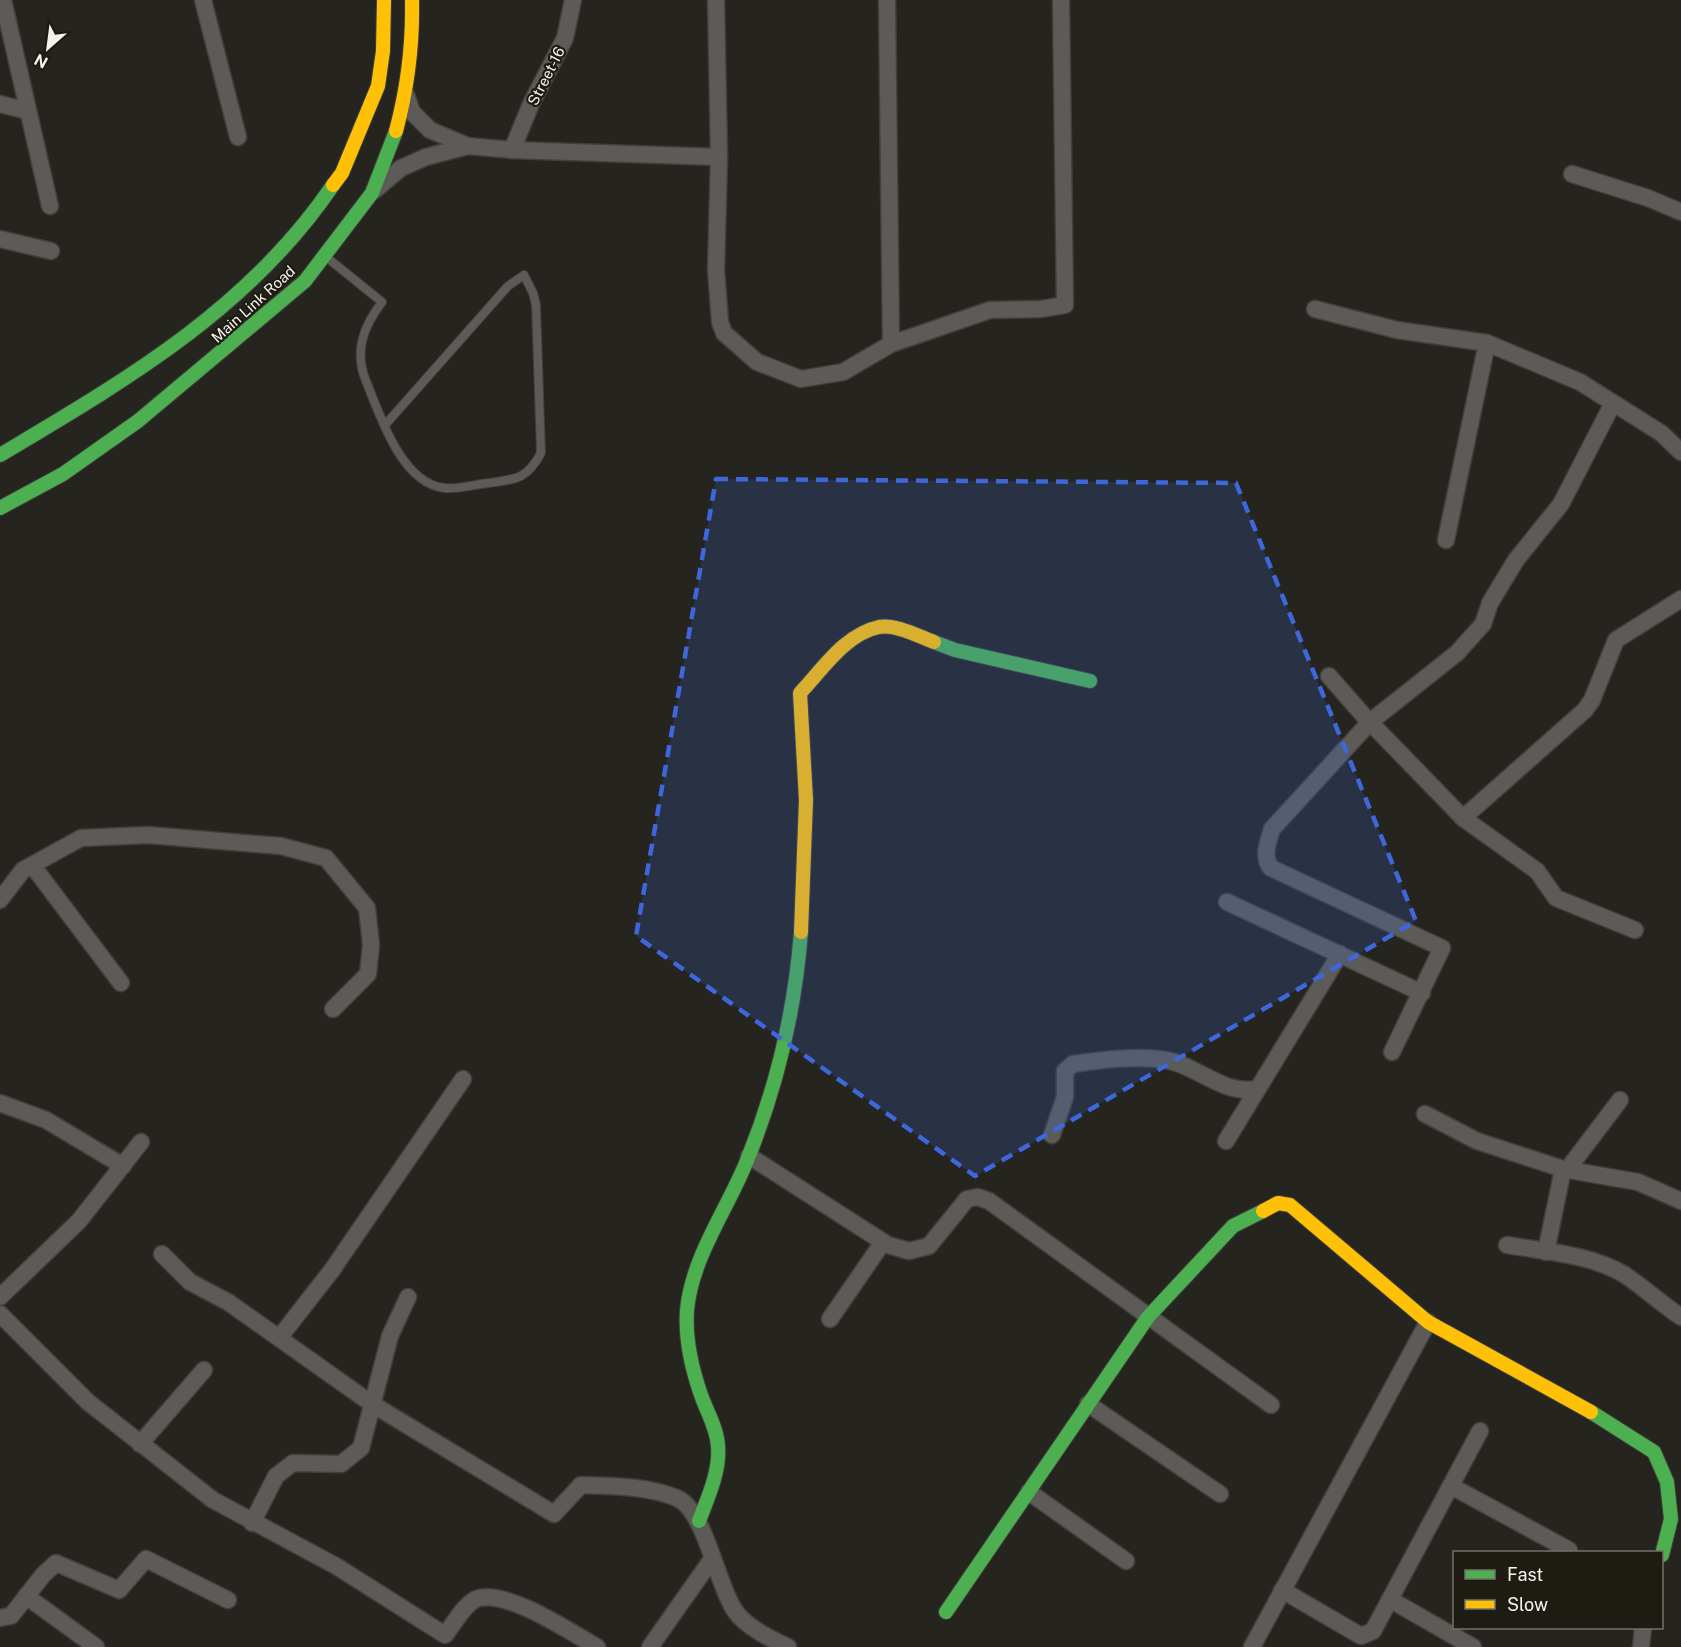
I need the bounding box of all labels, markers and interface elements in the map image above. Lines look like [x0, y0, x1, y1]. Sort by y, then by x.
north arrow [18, 18, 78, 78]
street label: Street-16 [524, 44, 568, 108]
text: N [31, 49, 51, 72]
street label: Main Link Road [208, 262, 298, 346]
legend [1453, 1551, 1663, 1629]
text: Fast [1507, 1564, 1543, 1585]
text: Slow [1507, 1594, 1548, 1615]

